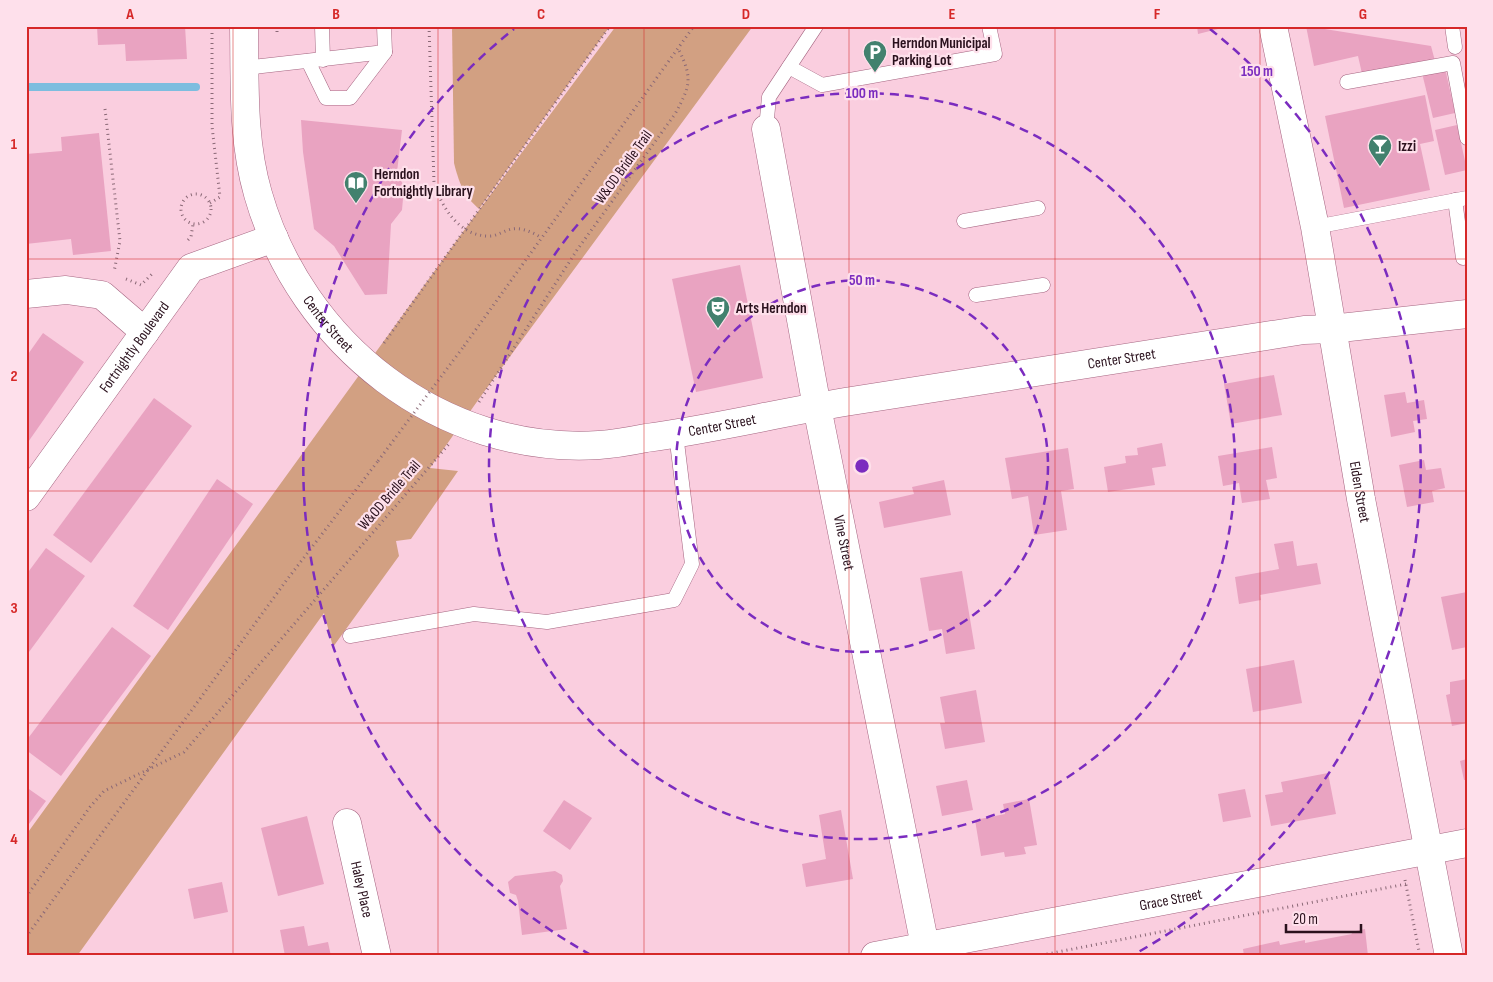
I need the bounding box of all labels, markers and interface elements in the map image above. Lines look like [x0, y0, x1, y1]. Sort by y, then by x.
text: A [125, 5, 134, 24]
text: B [332, 5, 340, 24]
text: C [537, 5, 545, 24]
text: D [742, 5, 750, 24]
text: E [949, 5, 956, 24]
text: F [1154, 5, 1161, 24]
text: G [1359, 5, 1367, 24]
place label: Herndon Municipal Parking Lot [892, 34, 991, 70]
parking icon: Herndon Municipal Parking Lot [862, 39, 888, 73]
text: 150 m [1241, 62, 1273, 81]
text: 100 m [846, 84, 878, 103]
street label: W&OD Bridle Trail [590, 127, 656, 208]
bar icon: Izzi [1367, 133, 1393, 167]
text: 1 [11, 135, 18, 154]
place label: Izzi [1398, 137, 1416, 156]
place label: Herndon Fortnightly Library [374, 165, 473, 201]
library icon: Herndon Fortnightly Library [343, 170, 369, 204]
text: 50 m [849, 271, 875, 290]
street label: Center Street [299, 292, 357, 357]
theatre icon: Arts Herndon [705, 295, 731, 329]
street label: Fortnightly Boulevard [95, 298, 174, 396]
place label: Arts Herndon [735, 299, 807, 318]
street label: Center Street [1086, 344, 1157, 374]
text: 2 [10, 367, 18, 386]
street label: Center Street [687, 410, 758, 441]
street label: W&OD Bridle Trail [354, 457, 425, 534]
centre of rings [853, 457, 871, 475]
street label: Elden Street [1345, 460, 1374, 525]
street label: Vine Street [829, 513, 859, 573]
text: 3 [10, 599, 18, 618]
text: 4 [10, 830, 18, 849]
street label: Haley Place [346, 859, 377, 919]
street label: Grace Street [1138, 885, 1204, 915]
scale bar [1286, 902, 1360, 934]
text: 20 m [1293, 910, 1318, 929]

